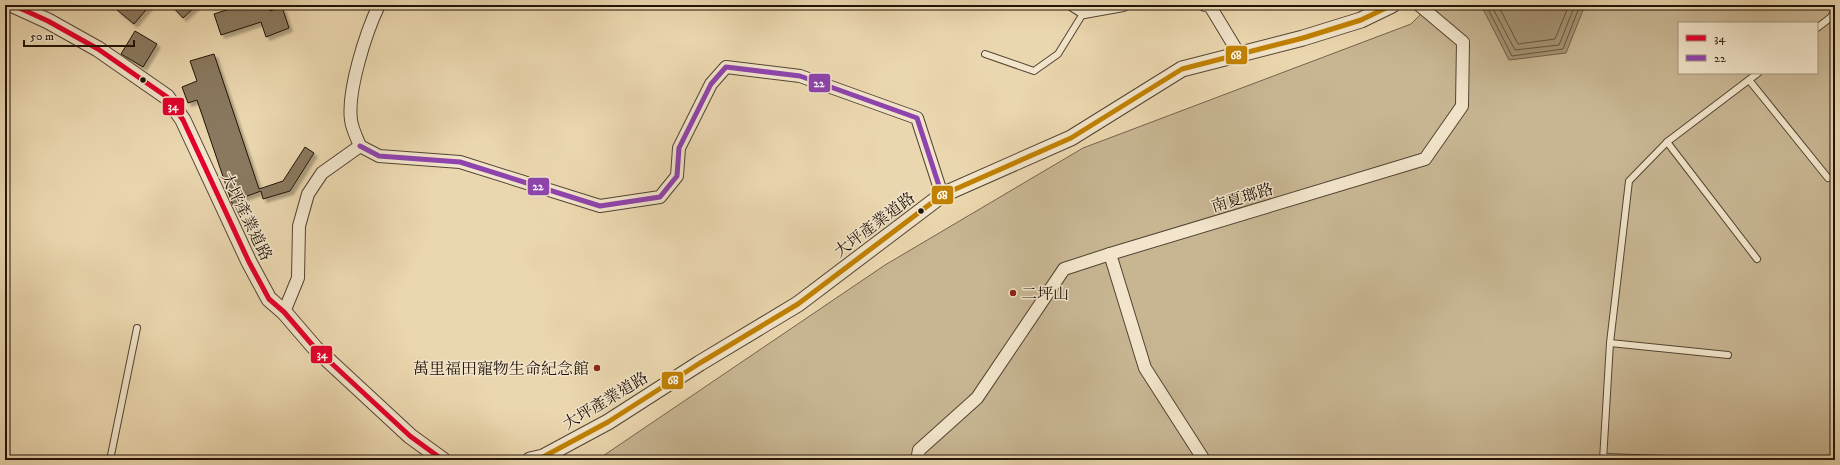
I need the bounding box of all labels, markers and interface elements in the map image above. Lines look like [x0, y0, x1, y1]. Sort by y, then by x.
scale bar [24, 22, 134, 48]
legend [1678, 22, 1818, 74]
text: 50 m [30, 29, 54, 44]
text: 34 [1714, 31, 1726, 46]
line badge: 68 [1225, 45, 1248, 65]
text: 68 [1230, 49, 1242, 63]
text: 22 [1714, 51, 1726, 66]
line badge: 22 [808, 73, 831, 93]
unlabelled marker [138, 75, 148, 85]
text: 22 [814, 77, 825, 91]
line badge: 34 [162, 97, 185, 116]
text: 34 [168, 100, 179, 114]
street label: 大坪產業道路 [216, 169, 276, 264]
line badge: 22 [527, 177, 550, 196]
street label: 南夏瑯路 [1209, 179, 1276, 217]
text: 22 [533, 180, 544, 194]
line badge: 68 [931, 185, 954, 205]
street label: 大坪產業道路 [830, 188, 919, 262]
text: 68 [936, 189, 948, 203]
unlabelled marker [916, 206, 926, 216]
place label: 二坪山 [1021, 284, 1069, 304]
marker: 二坪山 [1008, 288, 1018, 298]
line badge: 34 [310, 345, 333, 364]
text: 34 [317, 348, 328, 362]
place label: 萬里福田寵物生命紀念館 [413, 359, 589, 379]
marker: 萬里福田寵物生命紀念館 [592, 363, 602, 373]
street label: 大坪產業道路 [559, 368, 652, 434]
line badge: 68 [661, 371, 684, 390]
text: 68 [667, 374, 679, 388]

